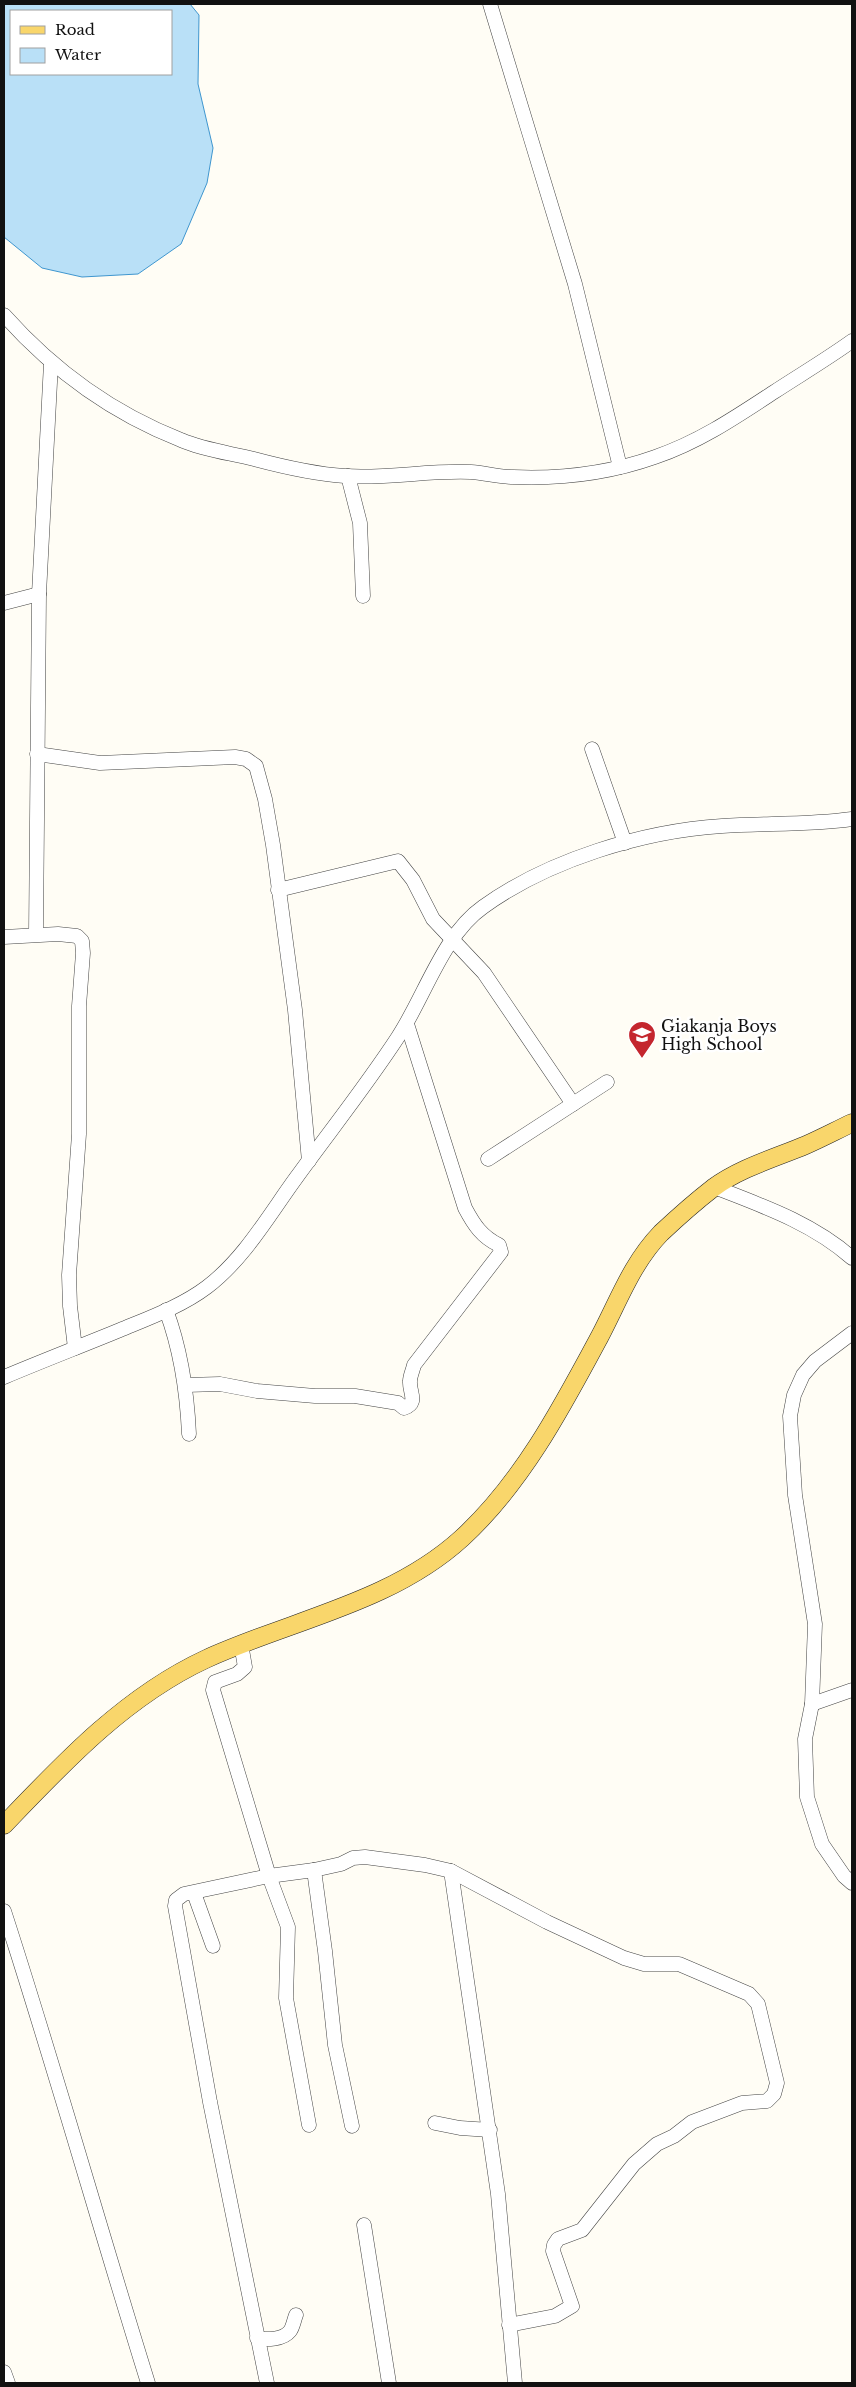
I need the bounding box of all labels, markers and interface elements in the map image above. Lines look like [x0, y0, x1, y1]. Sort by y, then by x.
legend [10, 10, 172, 75]
text: Road [55, 20, 95, 39]
text: Water [54, 45, 102, 64]
place label: Giakanja Boys High School [661, 1016, 777, 1054]
school or university icon: Giakanja Boys High School [627, 1020, 657, 1059]

